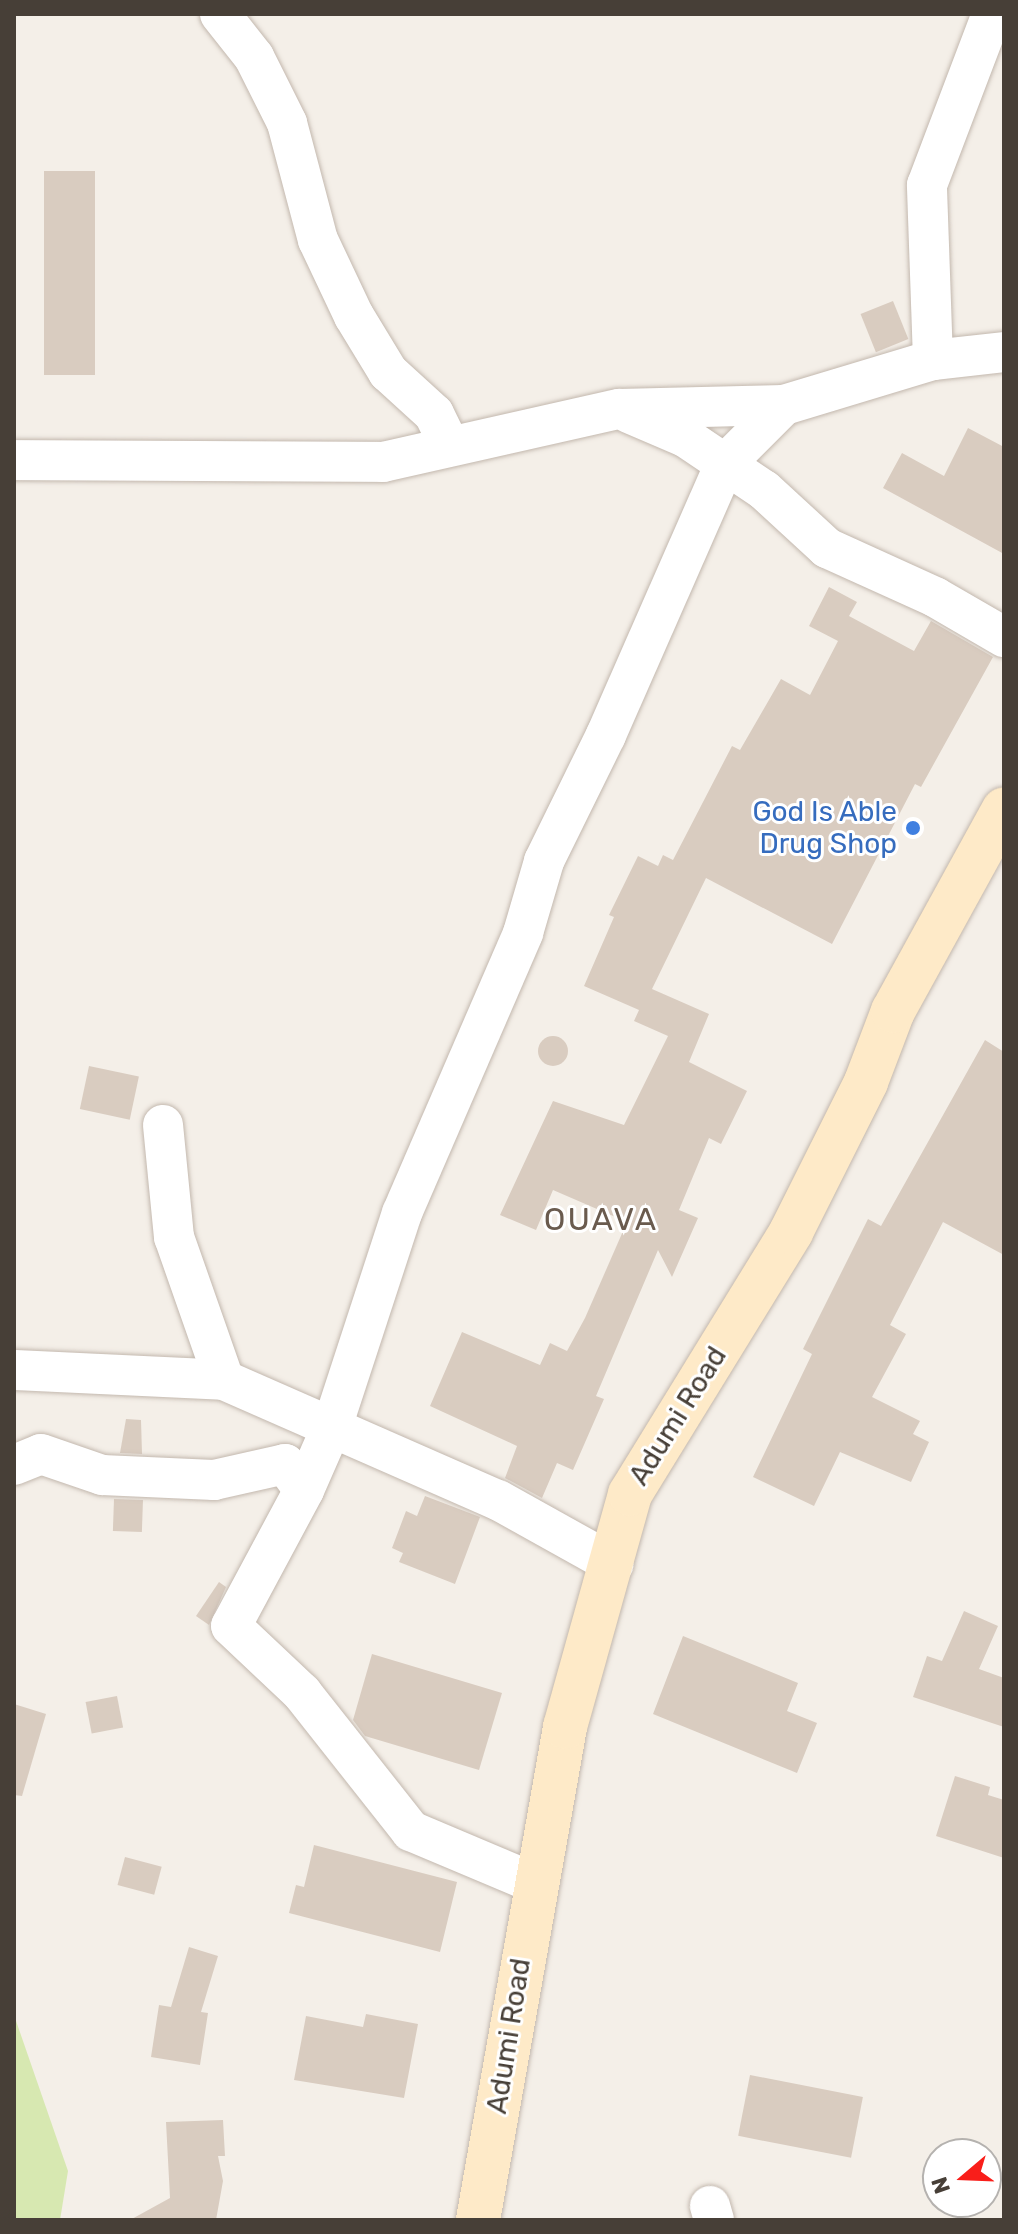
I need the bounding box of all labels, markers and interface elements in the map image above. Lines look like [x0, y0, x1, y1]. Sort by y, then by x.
place label: God Is Able Drug Shop [752, 795, 897, 861]
marker: God Is Able Drug Shop [904, 819, 922, 837]
district label: OUAVA [544, 1200, 658, 1238]
street label: Adumi Road [622, 1341, 734, 1491]
street label: Adumi Road [480, 1956, 538, 2116]
north arrow [922, 2138, 1002, 2218]
text: N [925, 2173, 956, 2197]

